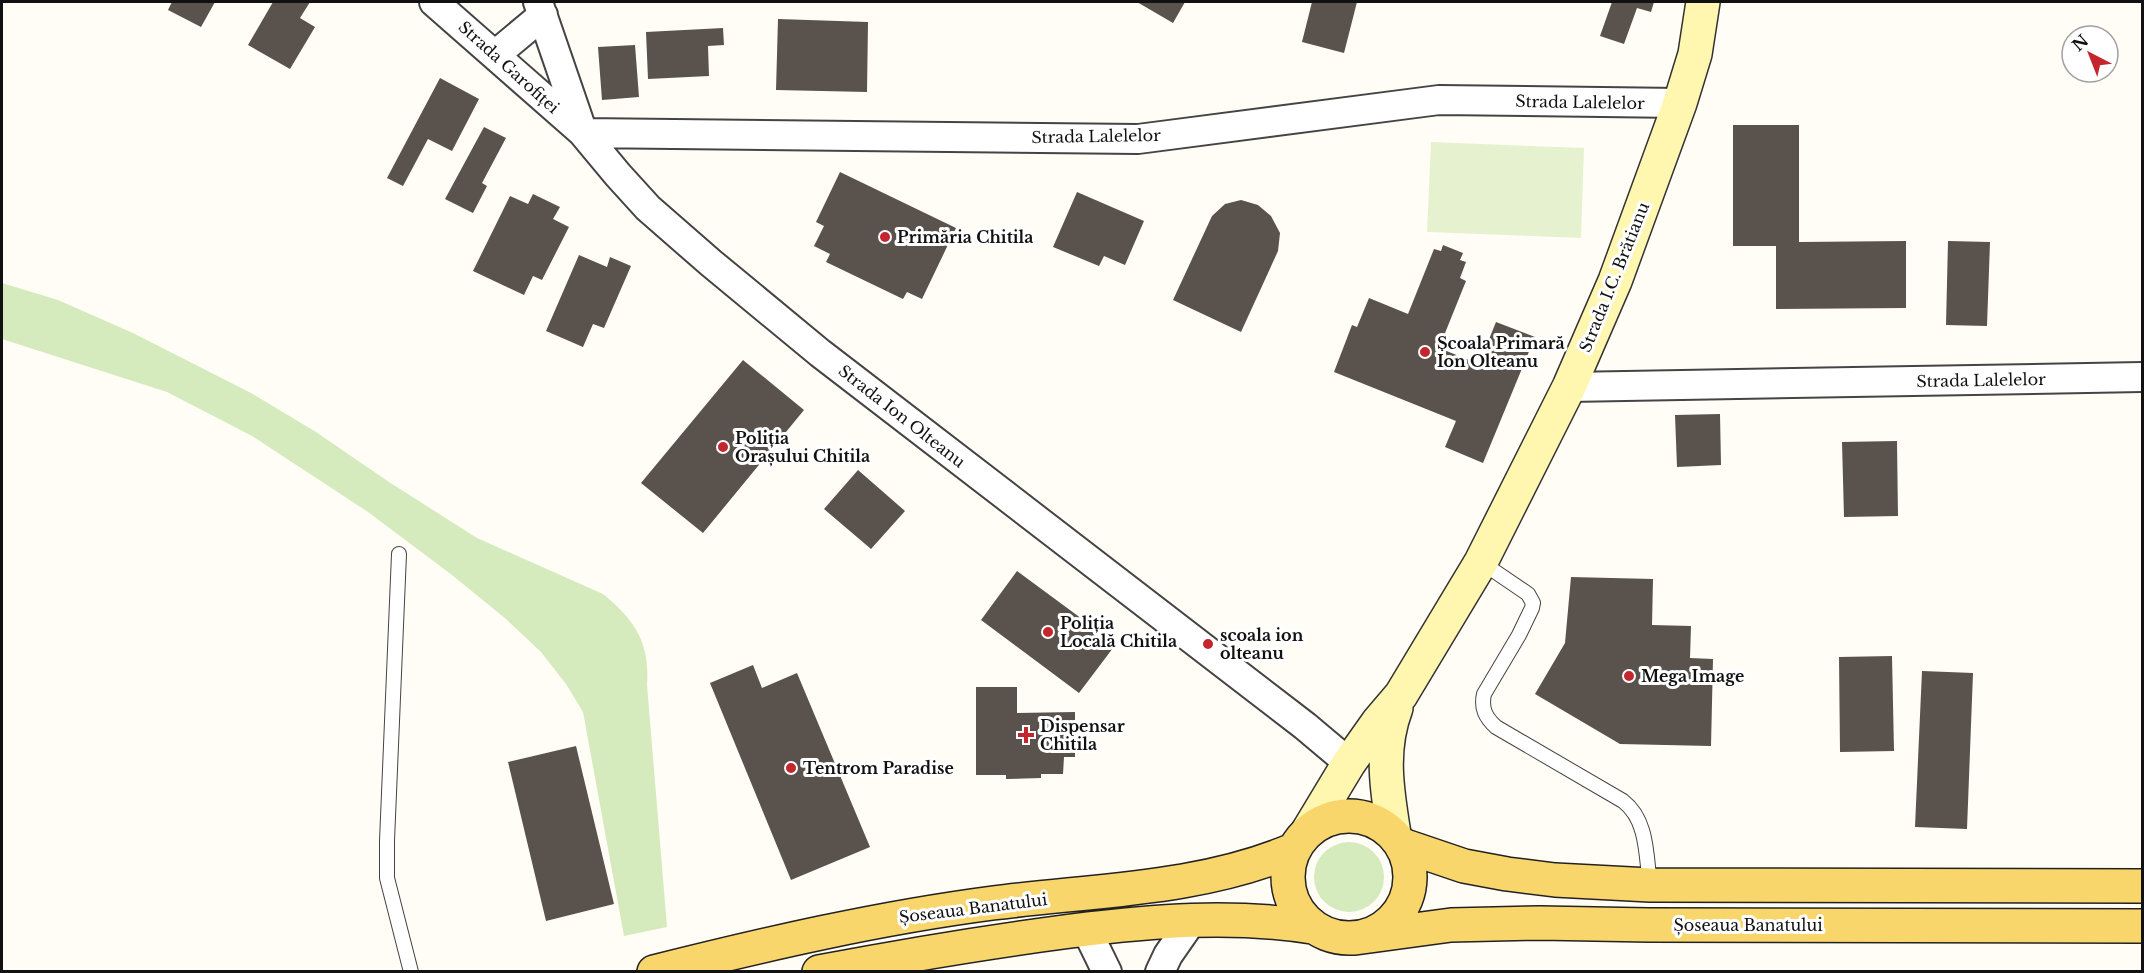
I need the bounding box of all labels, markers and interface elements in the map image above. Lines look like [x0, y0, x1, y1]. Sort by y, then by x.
street label: Strada Garofiței [454, 17, 564, 119]
north arrow [2060, 24, 2120, 84]
text: N [2068, 30, 2092, 55]
street label: Strada Lalelelor [1515, 91, 1645, 113]
street label: Strada Lalelelor [1031, 125, 1161, 147]
street label: Strada I.C. Brătianu [1575, 199, 1653, 355]
place label: Primăria Chitila [897, 227, 1033, 247]
marker: Primăria Chitila [878, 230, 892, 244]
place label: Școala Primară Ion Olteanu [1437, 333, 1565, 371]
marker: Școala Primară Ion Olteanu [1418, 345, 1432, 359]
street label: Strada Ion Olteanu [835, 360, 969, 472]
street label: Strada Lalelelor [1916, 369, 2046, 391]
place label: Poliția Orașului Chitila [735, 428, 870, 467]
marker: Poliția Orașului Chitila [716, 440, 730, 454]
place label: Poliția Locală Chitila [1060, 613, 1177, 651]
marker: Poliția Locală Chitila [1041, 625, 1055, 639]
place label: scoala ion olteanu [1220, 625, 1304, 663]
marker: scoala ion olteanu [1201, 637, 1215, 651]
place label: Mega Image [1641, 666, 1744, 686]
marker: Mega Image [1622, 669, 1636, 683]
place label: Dispensar Chitila [1040, 716, 1125, 754]
marker: Dispensar Chitila [1017, 726, 1035, 744]
place label: Tentrom Paradise [803, 758, 954, 778]
marker: Tentrom Paradise [784, 761, 798, 775]
street label: Șoseaua Banatului [898, 889, 1049, 928]
street label: Șoseaua Banatului [1673, 915, 1823, 936]

